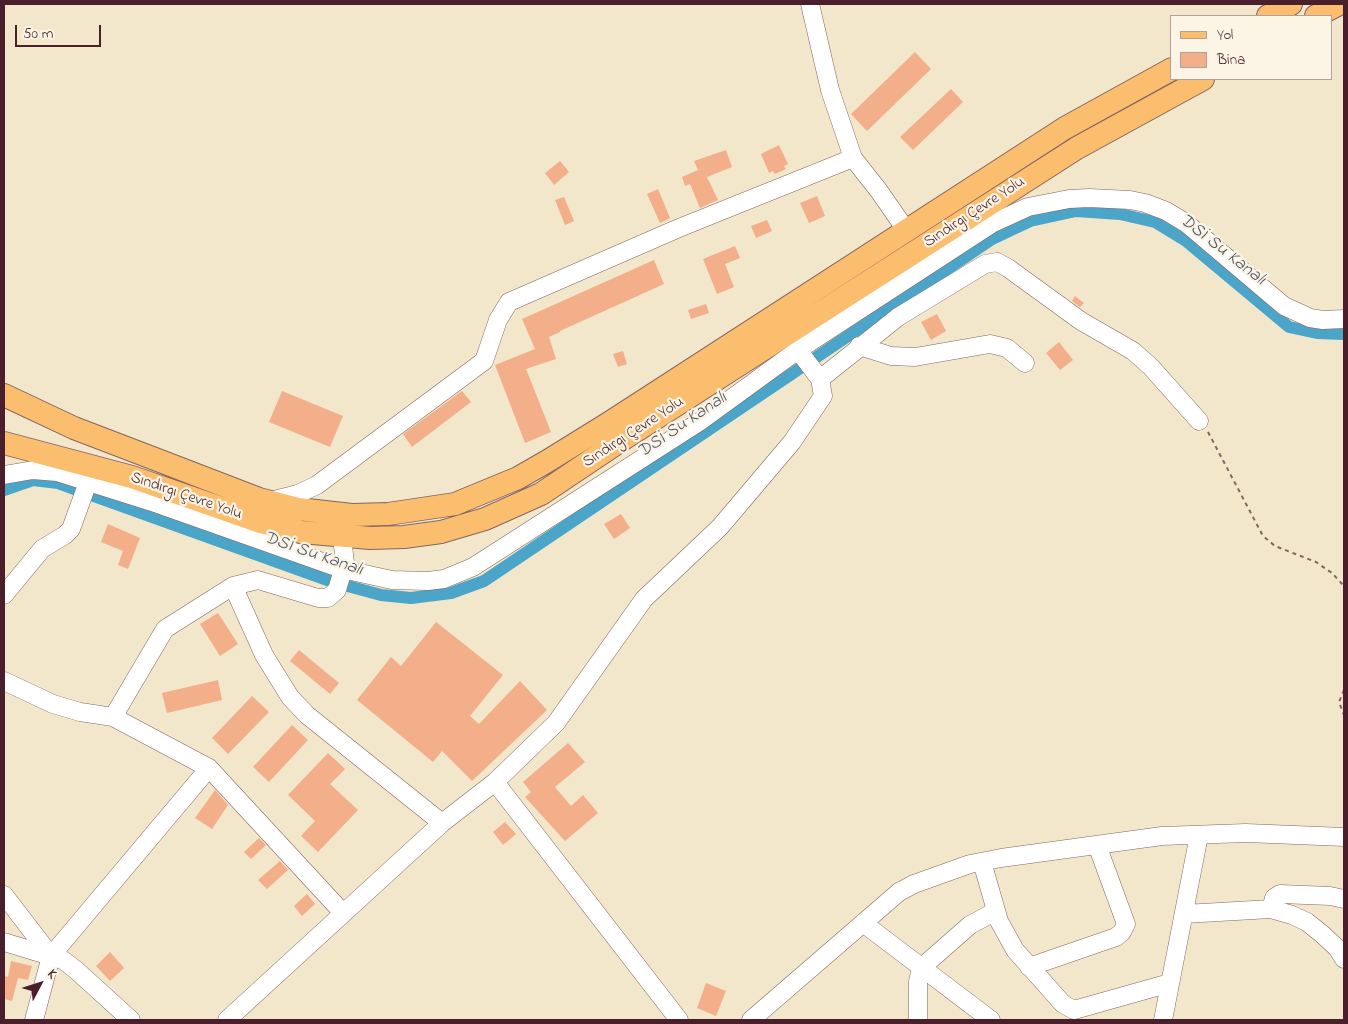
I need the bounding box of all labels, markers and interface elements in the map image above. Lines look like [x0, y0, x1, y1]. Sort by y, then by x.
scale bar [18, 15, 104, 47]
legend [1170, 15, 1333, 80]
text: 50 m [23, 23, 53, 45]
text: Yol [1217, 24, 1233, 46]
text: Bina [1217, 49, 1245, 71]
street label: Sındırgı Çevre Yolu [921, 173, 1029, 253]
water label: DSİ Su Kanalı [1175, 211, 1269, 291]
water label: DSİ Su Kanalı [634, 388, 732, 464]
street label: Sındırgı Çevre Yolu [580, 393, 688, 473]
street label: Sındırgı Çevre Yolu [128, 469, 244, 525]
water label: DSİ Su Kanalı [261, 528, 365, 582]
north arrow [15, 959, 65, 1009]
text: K [42, 965, 62, 983]

